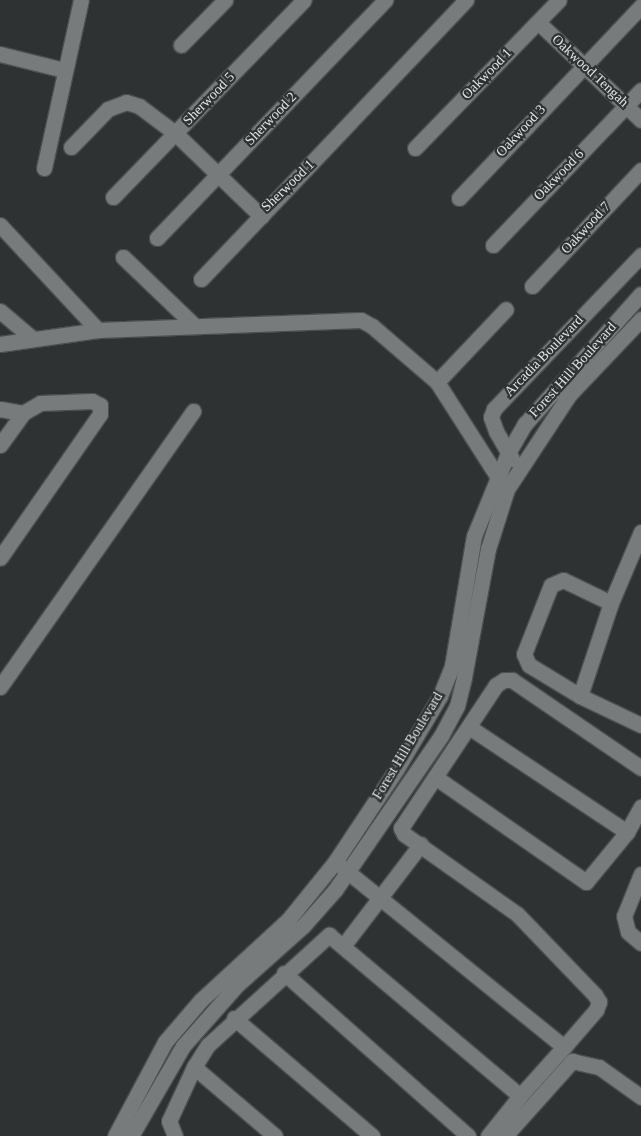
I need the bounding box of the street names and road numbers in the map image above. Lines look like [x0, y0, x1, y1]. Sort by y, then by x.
street label: Oakwood Tengah [548, 31, 632, 111]
street label: Oakwood 1 [458, 45, 516, 103]
street label: Sherwood 5 [180, 69, 238, 129]
street label: Sherwood 2 [242, 89, 300, 149]
street label: Oakwood 3 [493, 102, 549, 160]
street label: Oakwood 6 [530, 146, 588, 204]
street label: Sherwood 1 [258, 157, 318, 215]
street label: Oakwood 7 [558, 199, 614, 257]
street label: Arcadia Boulevard [501, 312, 587, 400]
street label: Forest Hill Boulevard [526, 319, 620, 421]
street label: Forest Hill Boulevard [369, 689, 447, 803]

